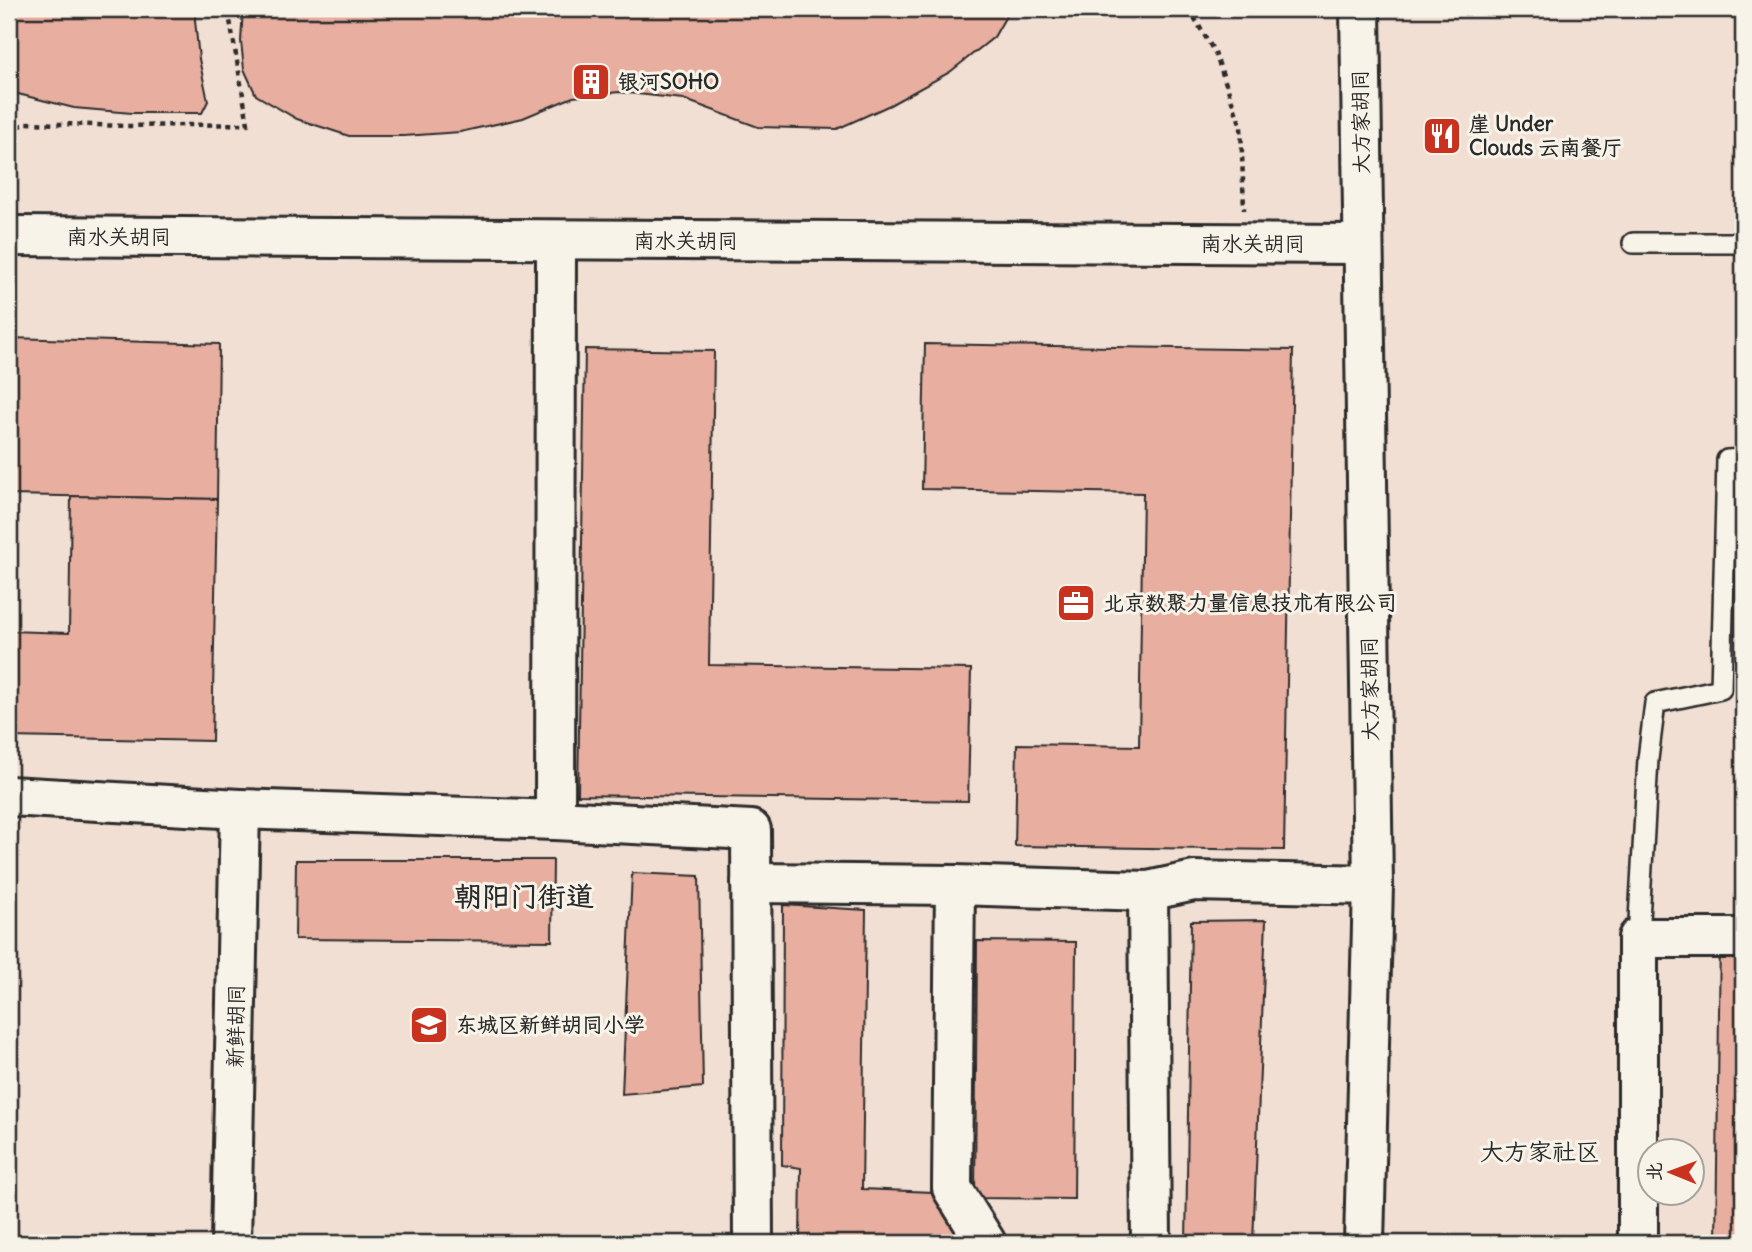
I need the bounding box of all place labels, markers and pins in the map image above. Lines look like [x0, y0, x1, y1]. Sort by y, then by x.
building icon: 银河SOHO [570, 61, 612, 103]
place label: 银河SOHO [618, 68, 719, 95]
place label: 崖 Under Clouds 云南餐厅 [1469, 110, 1622, 161]
restaurant icon: 崖 Under Clouds 云南餐厅 [1421, 115, 1463, 157]
office icon: 北京数聚力量信息技术有限公司 [1055, 582, 1097, 624]
place label: 北京数聚力量信息技术有限公司 [1103, 589, 1397, 616]
school or university icon: 东城区新鲜胡同小学 [408, 1004, 450, 1046]
place label: 东城区新鲜胡同小学 [456, 1011, 645, 1038]

